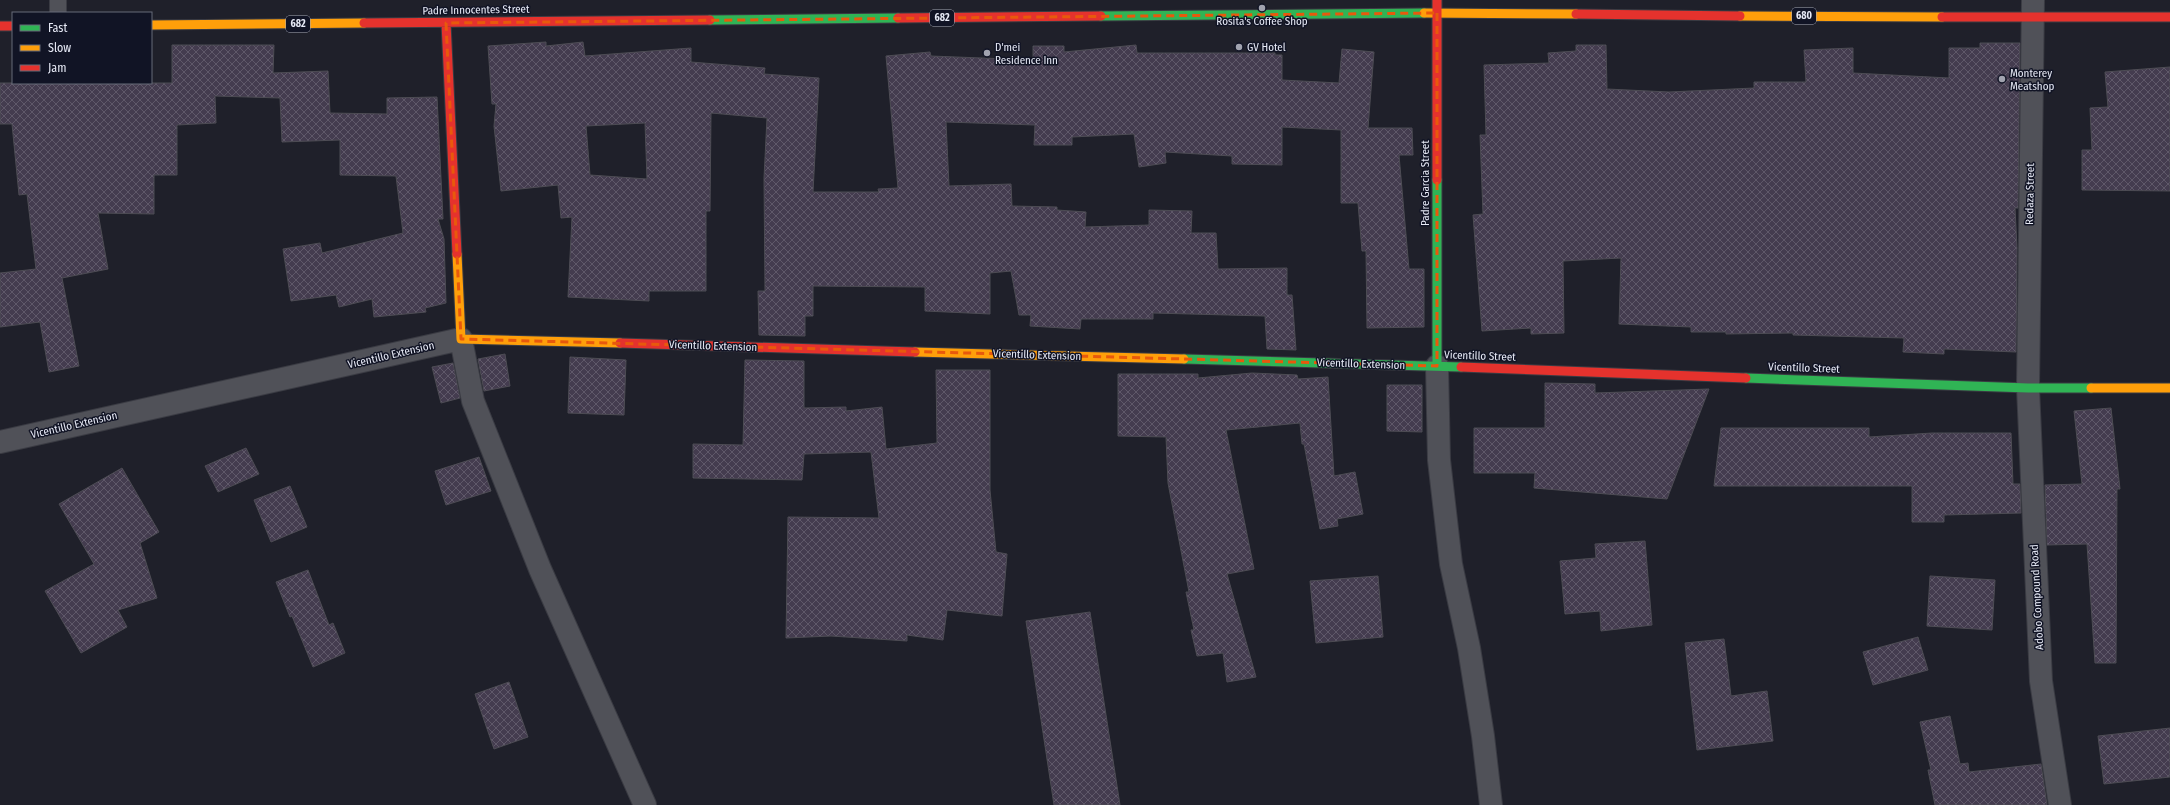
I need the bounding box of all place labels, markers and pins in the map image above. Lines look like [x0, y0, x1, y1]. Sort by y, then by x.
marker: Rosita's Coffee Shop [1257, 3, 1267, 13]
place label: Rosita's Coffee Shop [1216, 15, 1308, 28]
place label: D'mei Residence Inn [995, 41, 1058, 67]
place label: GV Hotel [1247, 41, 1286, 54]
marker: GV Hotel [1234, 42, 1244, 52]
marker: D'mei Residence Inn [982, 48, 992, 58]
place label: Monterey Meatshop [2010, 67, 2054, 93]
marker: Monterey Meatshop [1997, 74, 2007, 84]

